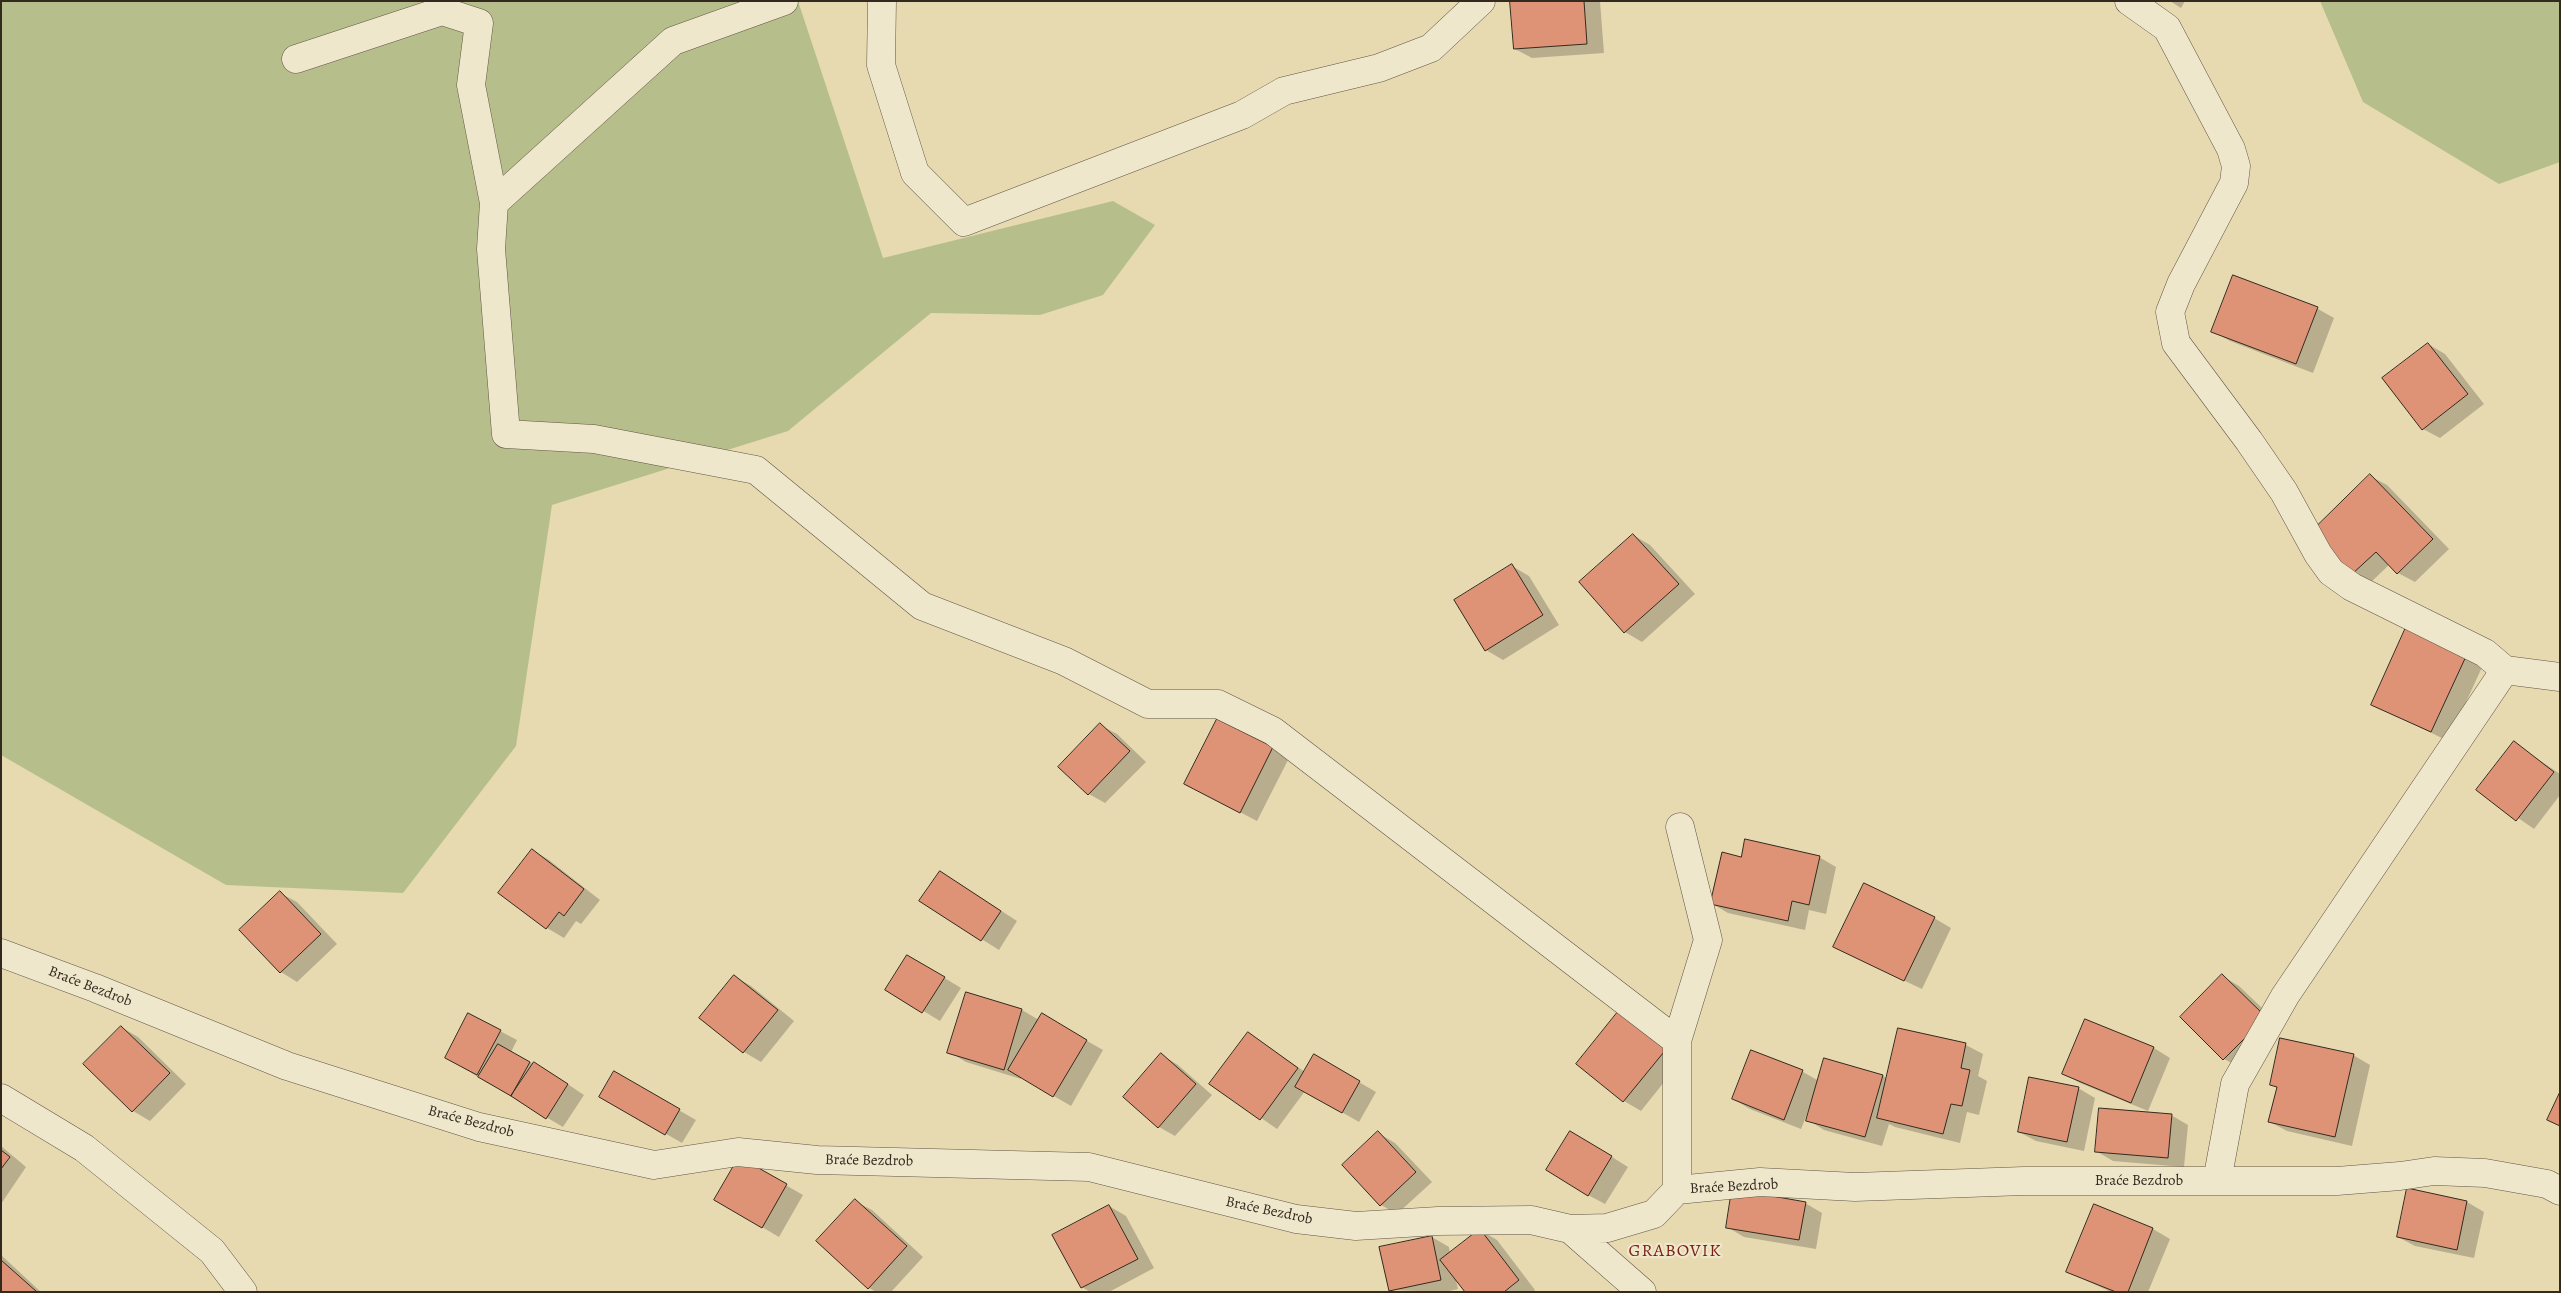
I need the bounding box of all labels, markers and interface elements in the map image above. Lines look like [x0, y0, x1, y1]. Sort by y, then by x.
street label: Braće Bezdrob [46, 963, 134, 1011]
street label: Braće Bezdrob [426, 1102, 516, 1142]
street label: Braće Bezdrob [825, 1151, 913, 1171]
street label: Braće Bezdrob [2095, 1172, 2183, 1190]
street label: Braće Bezdrob [1689, 1176, 1779, 1198]
street label: Braće Bezdrob [1224, 1193, 1314, 1229]
district label: GRABOVIK [1628, 1241, 1722, 1263]

